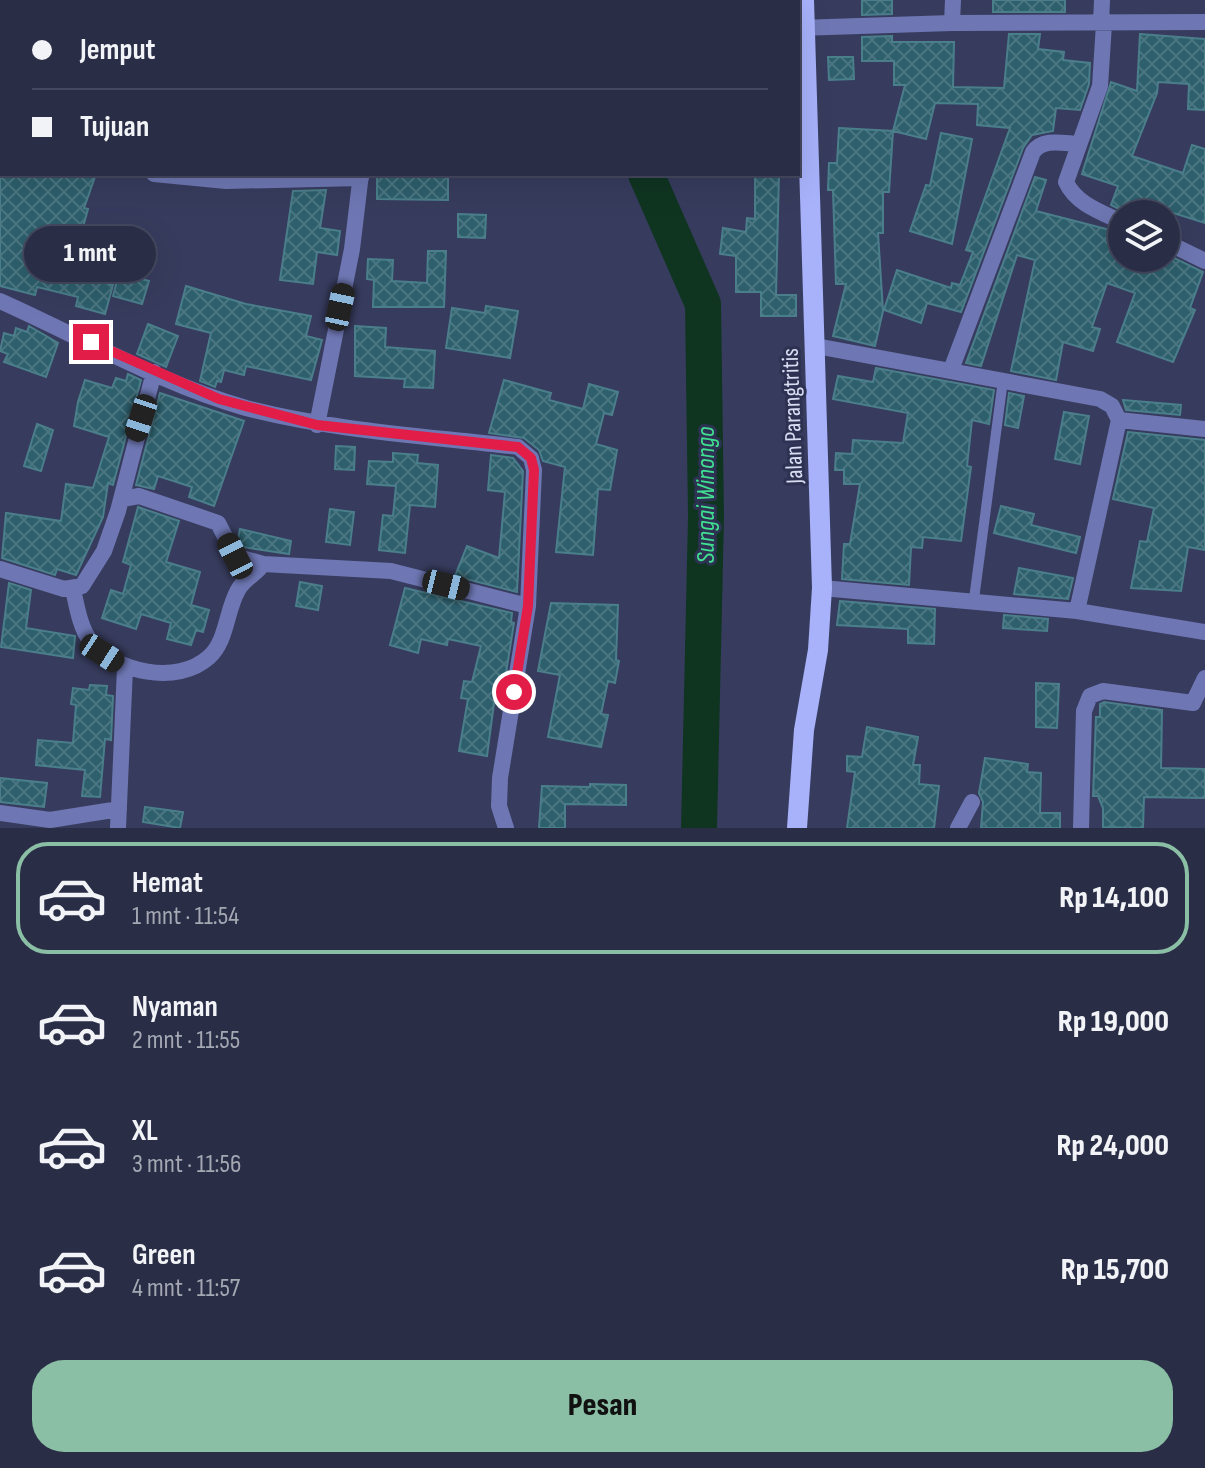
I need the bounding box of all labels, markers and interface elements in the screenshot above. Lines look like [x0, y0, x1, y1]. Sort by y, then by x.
text: Jemput [80, 32, 155, 68]
text: Tujuan [80, 109, 149, 145]
map controls [1108, 200, 1180, 272]
button: layers [1108, 200, 1180, 272]
callout: 1 mnt [25, 226, 157, 282]
text: 1 mnt [64, 238, 116, 269]
car [323, 281, 357, 333]
route end [73, 324, 109, 360]
street label: Jalan Parangtritis [776, 348, 809, 485]
car [122, 391, 160, 445]
water label: Sungai Winongo [691, 426, 722, 564]
car [213, 529, 257, 583]
car [420, 568, 472, 602]
car [75, 630, 129, 676]
route start [496, 674, 532, 710]
icon: car [36, 862, 108, 934]
text: Hemat [132, 865, 203, 901]
text: Rp 14,100 [1059, 880, 1169, 916]
text: 1 mnt · 11:54 [132, 901, 239, 932]
icon: car [36, 986, 108, 1058]
text: Nyaman [132, 989, 218, 1025]
text: Rp 19,000 [1058, 1004, 1169, 1040]
text: 2 mnt · 11:55 [132, 1025, 240, 1056]
icon: car [36, 1110, 108, 1182]
text: XL [132, 1113, 158, 1149]
text: Rp 24,000 [1057, 1128, 1169, 1164]
text: 3 mnt · 11:56 [132, 1149, 241, 1180]
icon: car [36, 1234, 108, 1306]
text: Green [132, 1237, 196, 1273]
text: Rp 15,700 [1061, 1252, 1169, 1288]
text: 4 mnt · 11:57 [132, 1273, 240, 1304]
button: Pesan [32, 1360, 1173, 1452]

